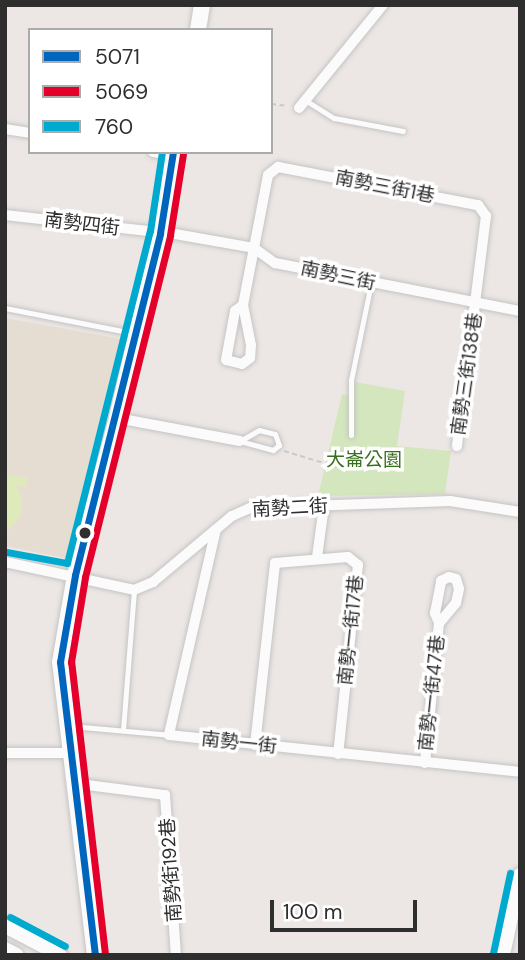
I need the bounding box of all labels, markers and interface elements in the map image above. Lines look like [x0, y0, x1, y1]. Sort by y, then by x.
legend [28, 28, 273, 154]
text: 5071 [95, 43, 140, 71]
text: 5069 [95, 78, 148, 106]
text: 760 [95, 113, 133, 141]
street label: 南勢三街1巷 [333, 166, 437, 208]
street label: 南勢四街 [43, 208, 121, 240]
street label: 南勢三街 [298, 257, 378, 295]
street label: 南勢三街138巷 [447, 311, 487, 437]
park label: 大崙公園 [326, 449, 402, 471]
street label: 南勢二街 [251, 495, 329, 521]
unlabelled marker [78, 526, 92, 540]
street label: 南勢一街17巷 [334, 574, 368, 686]
street label: 南勢一街47巷 [415, 634, 449, 752]
street label: 南勢一街 [200, 728, 278, 758]
street label: 南勢街192巷 [156, 817, 186, 923]
scale bar [273, 886, 420, 930]
text: 100 m [283, 898, 343, 926]

